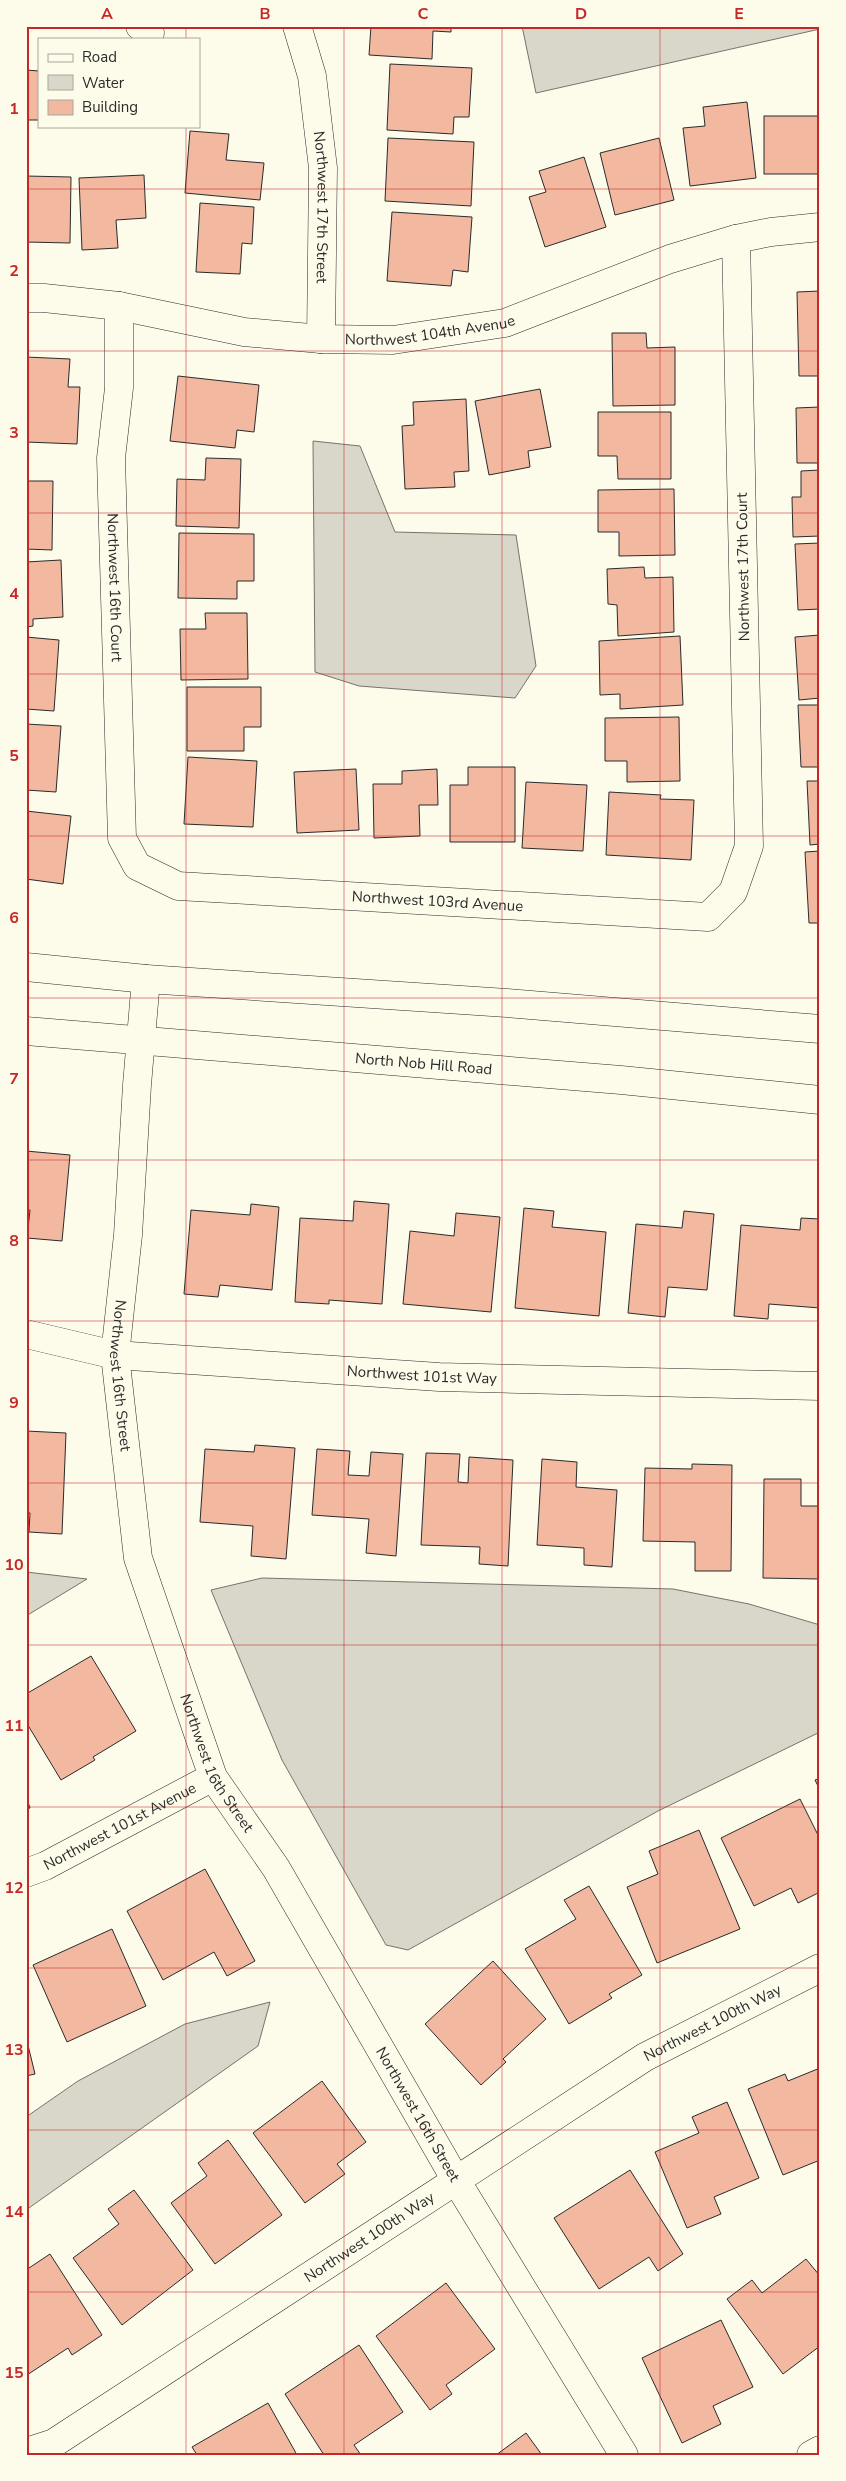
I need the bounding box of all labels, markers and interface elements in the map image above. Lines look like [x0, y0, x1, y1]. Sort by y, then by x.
text: A [101, 3, 113, 25]
text: B [259, 3, 271, 25]
text: C [418, 3, 429, 25]
text: D [575, 3, 587, 25]
text: E [734, 3, 744, 25]
legend [38, 38, 200, 128]
text: Road [82, 47, 117, 67]
text: Water [82, 73, 125, 93]
text: Building [82, 97, 138, 117]
text: 1 [9, 98, 19, 120]
street label: Northwest 17th Street [309, 130, 333, 284]
text: 2 [9, 260, 19, 282]
street label: Northwest 104th Avenue [345, 310, 518, 350]
text: 3 [9, 422, 19, 444]
street label: Northwest 17th Court [732, 492, 754, 641]
street label: Northwest 16th Court [103, 513, 127, 663]
text: 4 [9, 583, 19, 605]
text: 5 [9, 745, 19, 767]
street label: Northwest 103rd Avenue [351, 886, 524, 916]
text: 6 [9, 907, 19, 929]
street label: North Nob Hill Road [354, 1048, 493, 1079]
text: 7 [9, 1068, 19, 1090]
text: 8 [9, 1230, 19, 1252]
street label: Northwest 16th Street [105, 1299, 136, 1453]
street label: Northwest 101st Way [346, 1361, 497, 1388]
text: 9 [9, 1392, 19, 1414]
text: 10 [4, 1554, 24, 1576]
street label: Northwest 16th Street [175, 1691, 259, 1837]
text: 11 [4, 1715, 24, 1737]
street label: Northwest 101st Avenue [40, 1778, 200, 1875]
text: 12 [4, 1877, 24, 1899]
street label: Northwest 100th Way [640, 1979, 785, 2066]
text: 13 [4, 2039, 24, 2061]
street label: Northwest 16th Street [371, 2043, 465, 2186]
street label: Northwest 100th Way [300, 2187, 439, 2287]
text: 14 [4, 2201, 24, 2223]
text: 15 [4, 2362, 24, 2384]

